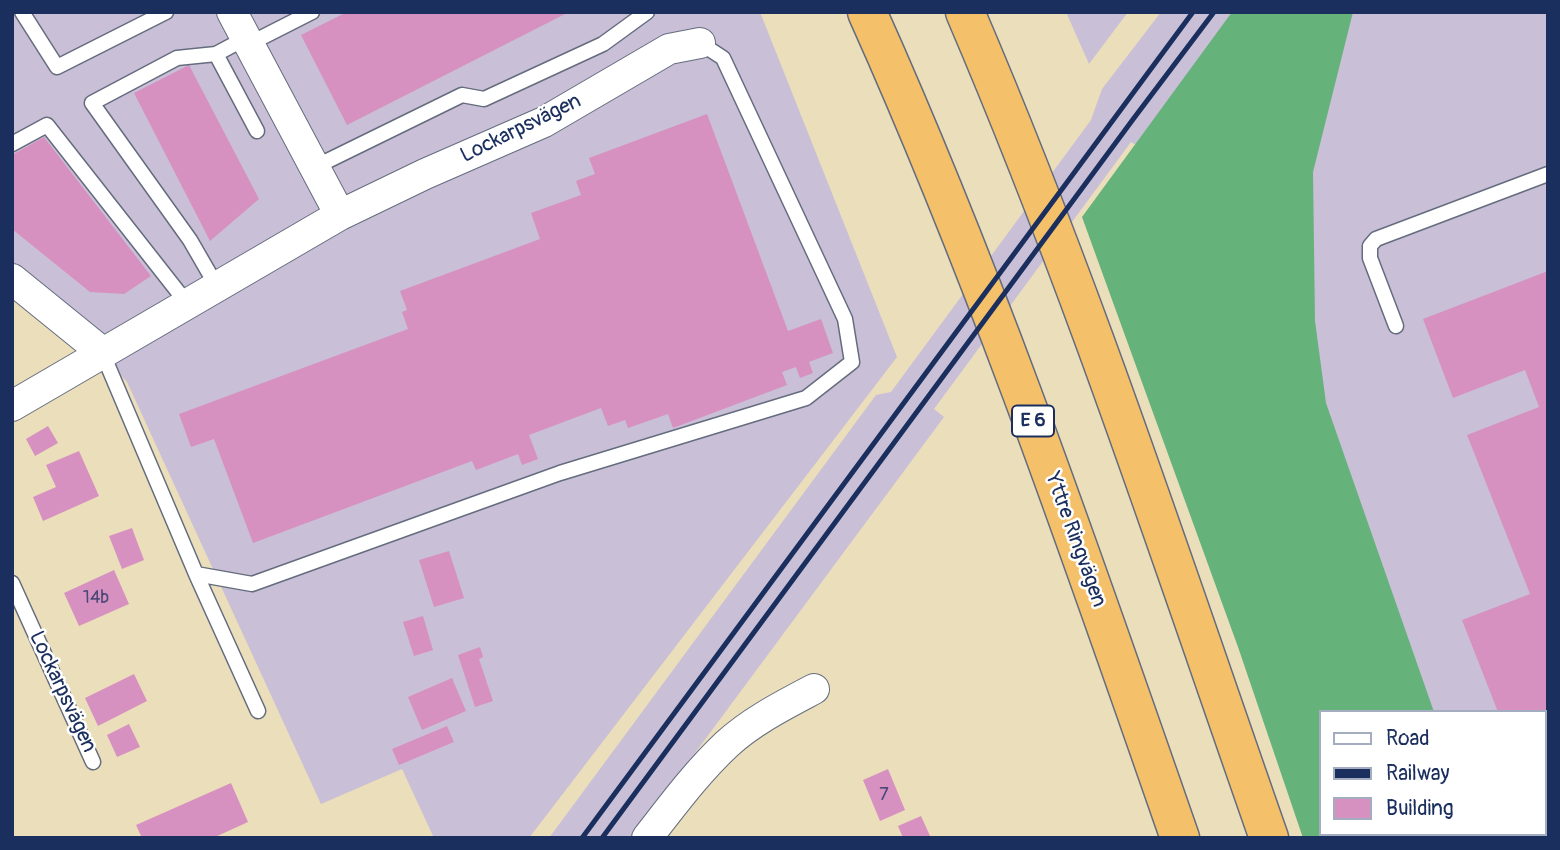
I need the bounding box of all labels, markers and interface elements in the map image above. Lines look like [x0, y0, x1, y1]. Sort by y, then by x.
street label: Lockarpsvägen [457, 89, 585, 169]
road number: E 6 [1012, 406, 1054, 436]
street label: Yttre Ringvägen [1039, 469, 1111, 611]
house number: 14b [83, 587, 109, 609]
street label: Lockarpsvägen [23, 627, 101, 757]
legend [1318, 710, 1546, 836]
text: Road [1386, 725, 1430, 752]
text: Railway [1386, 760, 1450, 787]
house number: 7 [879, 784, 889, 806]
text: Building [1386, 795, 1453, 822]

